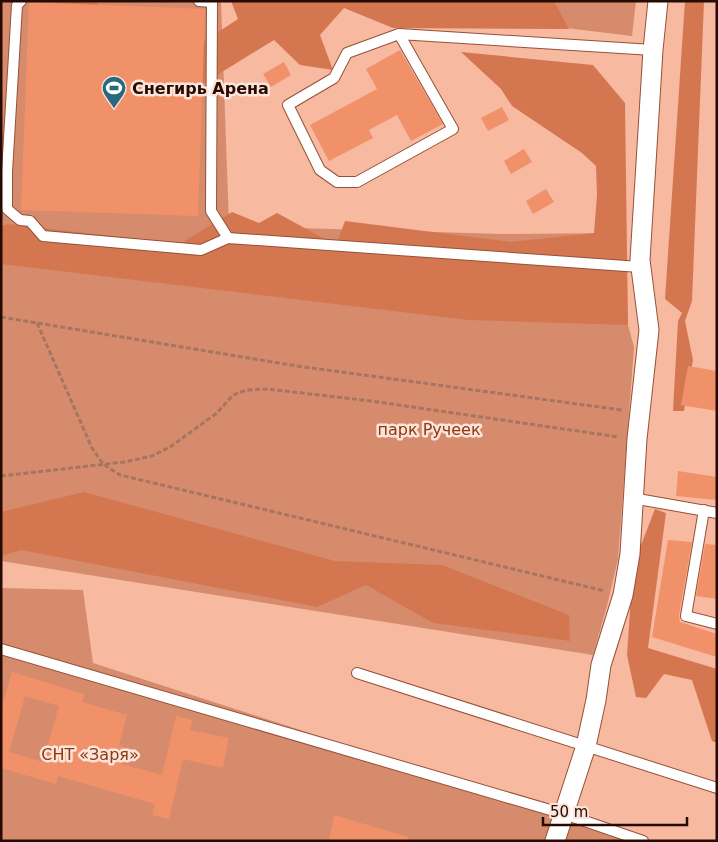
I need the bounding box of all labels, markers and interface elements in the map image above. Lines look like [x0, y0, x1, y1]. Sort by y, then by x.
sports icon: Снегирь Арена [101, 75, 127, 109]
place label: Снегирь Арена [132, 79, 269, 98]
park label: парк Ручеек [377, 420, 481, 439]
park label: СНТ «Заря» [41, 745, 139, 764]
scale bar [543, 794, 687, 826]
text: 50 m [550, 803, 588, 821]

